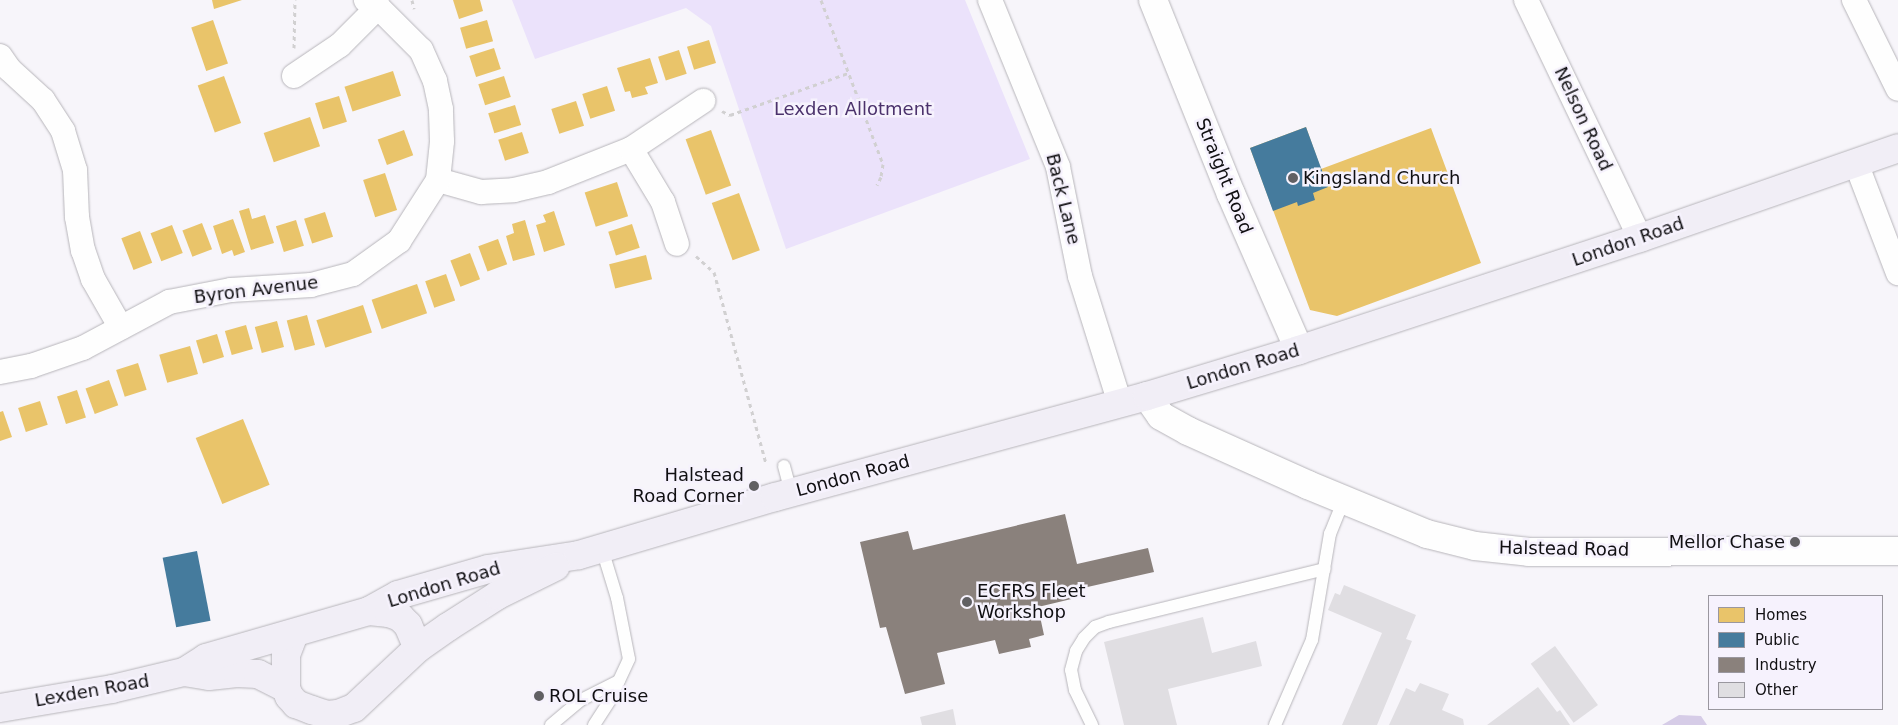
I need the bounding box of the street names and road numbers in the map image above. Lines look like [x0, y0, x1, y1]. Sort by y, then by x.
street label: Nelson Road [1549, 64, 1617, 174]
street label: Straight Road [1191, 115, 1257, 237]
street label: Back Lane [1041, 151, 1085, 247]
street label: London Road [1569, 213, 1687, 271]
street label: Byron Avenue [193, 272, 319, 308]
street label: London Road [1184, 340, 1302, 394]
street label: London Road [794, 450, 912, 502]
street label: Halstead Road [1499, 537, 1629, 561]
street label: London Road [385, 558, 503, 612]
street label: Lexden Road [33, 670, 151, 712]

